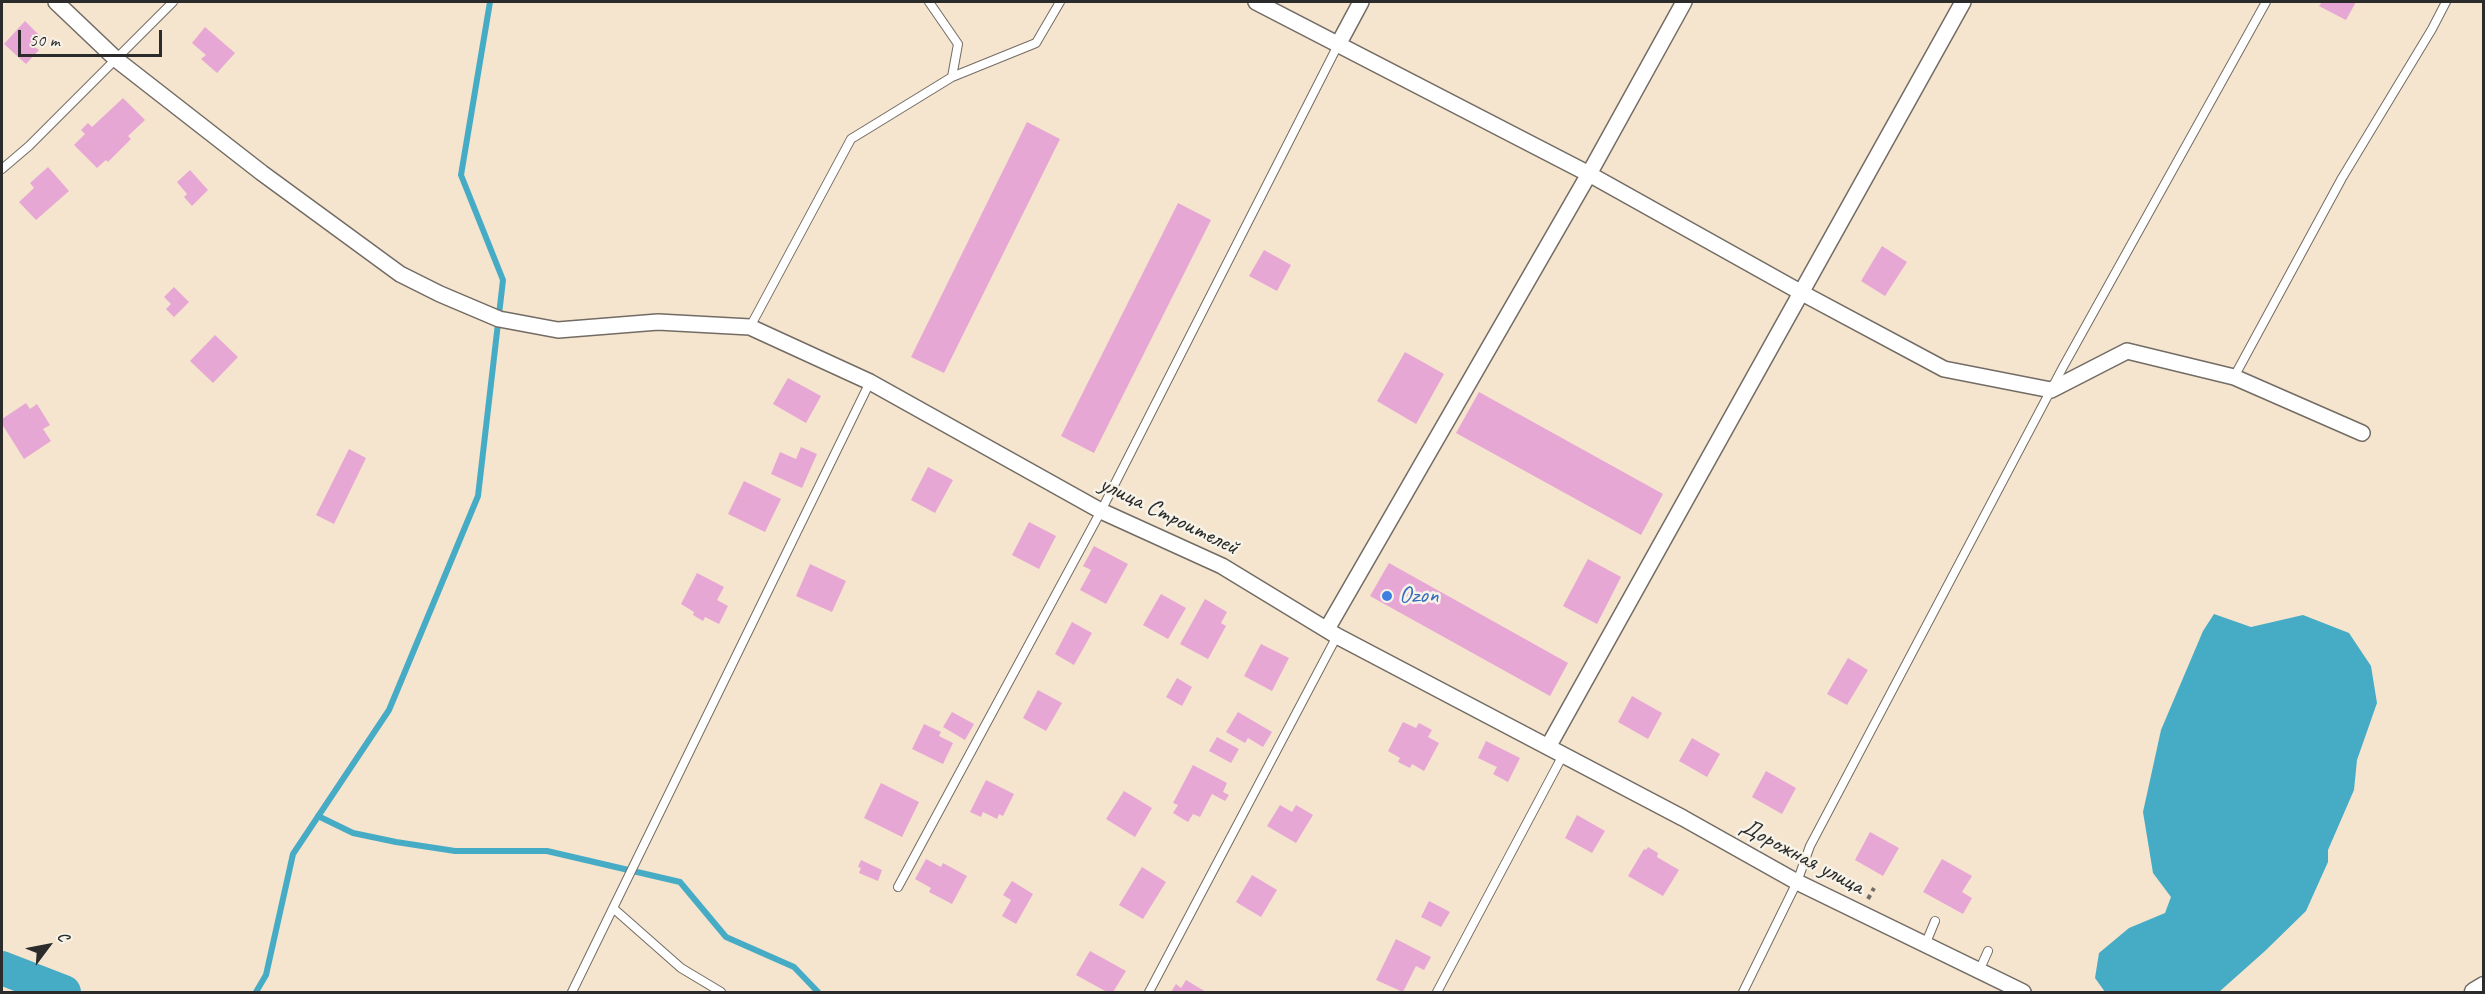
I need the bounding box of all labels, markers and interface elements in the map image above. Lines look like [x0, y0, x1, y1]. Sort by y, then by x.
scale bar [21, 18, 165, 56]
text: 50 m [29, 29, 60, 51]
street label: улица Строителей [1095, 470, 1243, 562]
place label: Ozon [1399, 582, 1438, 610]
marker: Ozon [1380, 589, 1394, 603]
street label: Дорожная улица [1735, 812, 1869, 902]
north arrow [18, 916, 78, 976]
text: С [53, 928, 74, 945]

